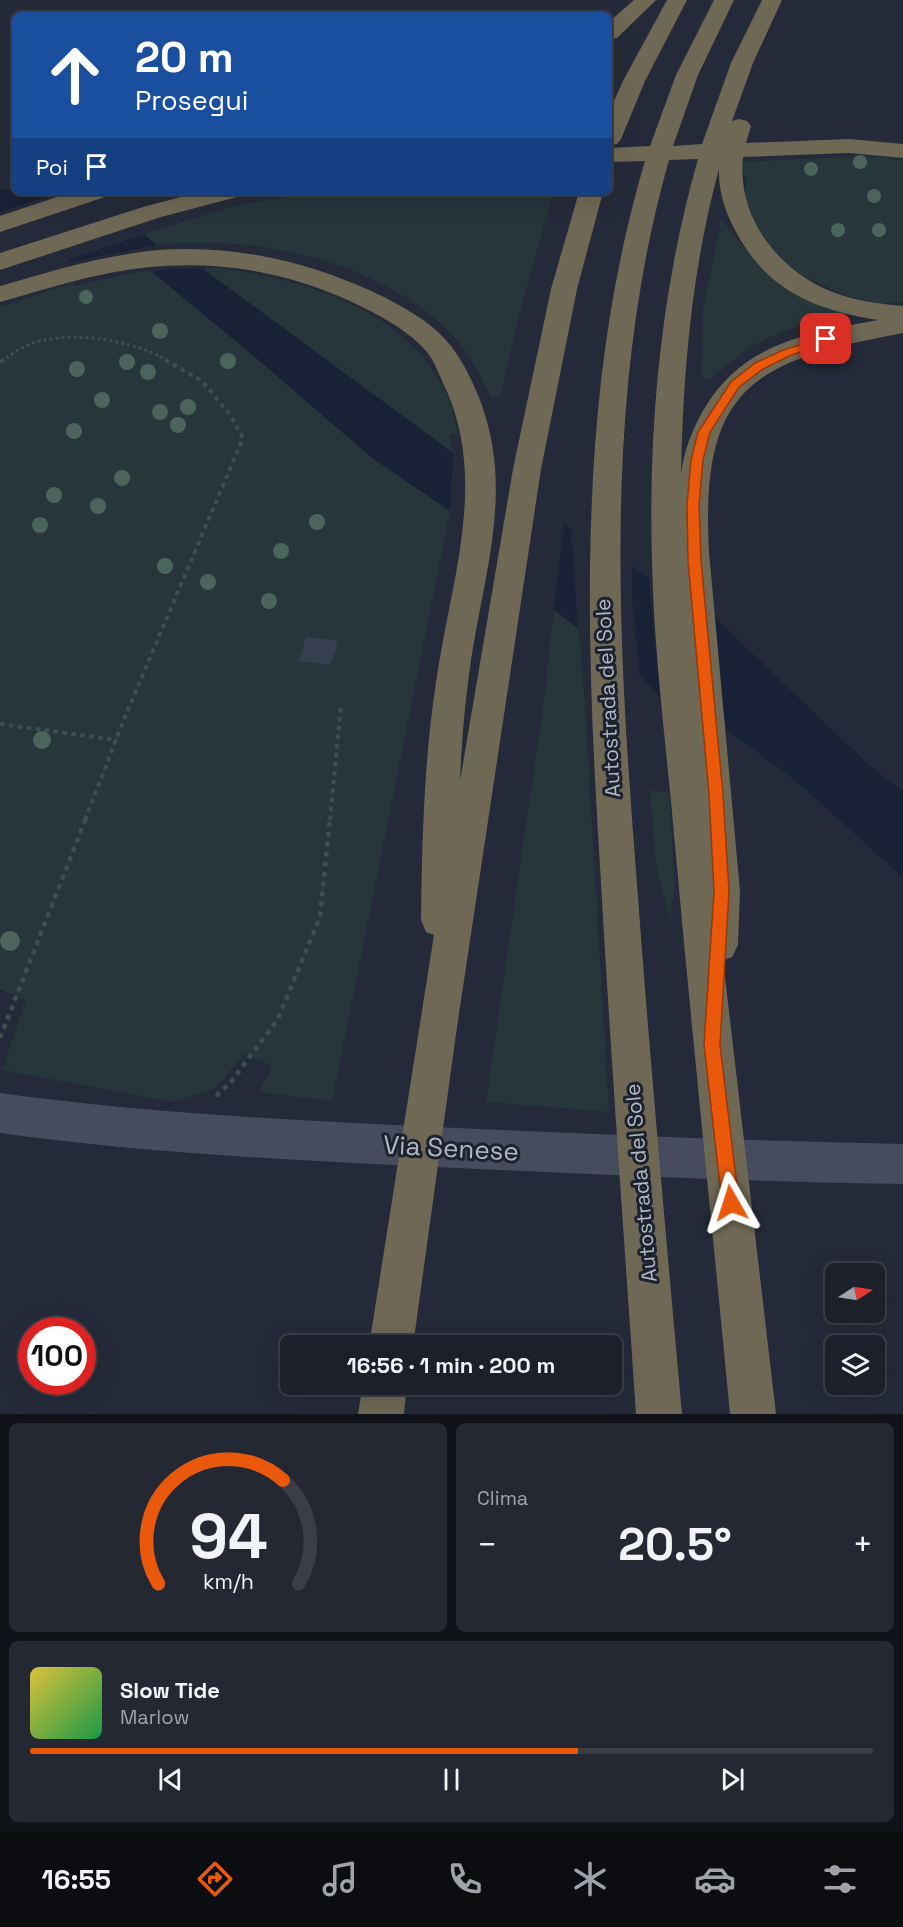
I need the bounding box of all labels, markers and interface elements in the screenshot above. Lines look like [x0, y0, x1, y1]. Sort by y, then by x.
text: 20 m [135, 31, 234, 84]
icon: ahead [36, 36, 114, 114]
text: Prosegui [135, 83, 248, 118]
icon: arrive [80, 150, 113, 183]
text: Poi [36, 153, 68, 181]
pin [800, 313, 851, 364]
icon: arrive [809, 322, 842, 355]
street label: Autostrada del Sole [589, 598, 626, 798]
street label: Autostrada del Sole [618, 1083, 663, 1283]
street label: Via Senese [382, 1127, 520, 1169]
position arrow [699, 1171, 763, 1235]
north arrow [825, 1263, 885, 1323]
map controls [825, 1263, 885, 1395]
speed limit sign: 100 [18, 1317, 96, 1395]
button: layers [825, 1335, 885, 1395]
text: 16:56 · 1 min · 200 m [347, 1351, 555, 1379]
text: Clima [477, 1485, 528, 1511]
text: 94 [189, 1497, 267, 1576]
text: 20.5° [618, 1516, 732, 1573]
text: − [477, 1524, 497, 1566]
text: + [853, 1524, 873, 1566]
text: km/h [202, 1569, 254, 1596]
text: Slow Tide [120, 1676, 220, 1704]
text: Marlow [120, 1704, 189, 1730]
icon: previous [154, 1763, 187, 1796]
icon: pause [435, 1763, 468, 1796]
icon: next [716, 1763, 749, 1796]
icon: directions [194, 1858, 236, 1900]
icon: music [319, 1858, 361, 1900]
icon: phone [444, 1858, 486, 1900]
icon: climate [569, 1858, 611, 1900]
icon: car [694, 1858, 736, 1900]
icon: filters [819, 1858, 861, 1900]
text: 16:55 [42, 1862, 111, 1897]

